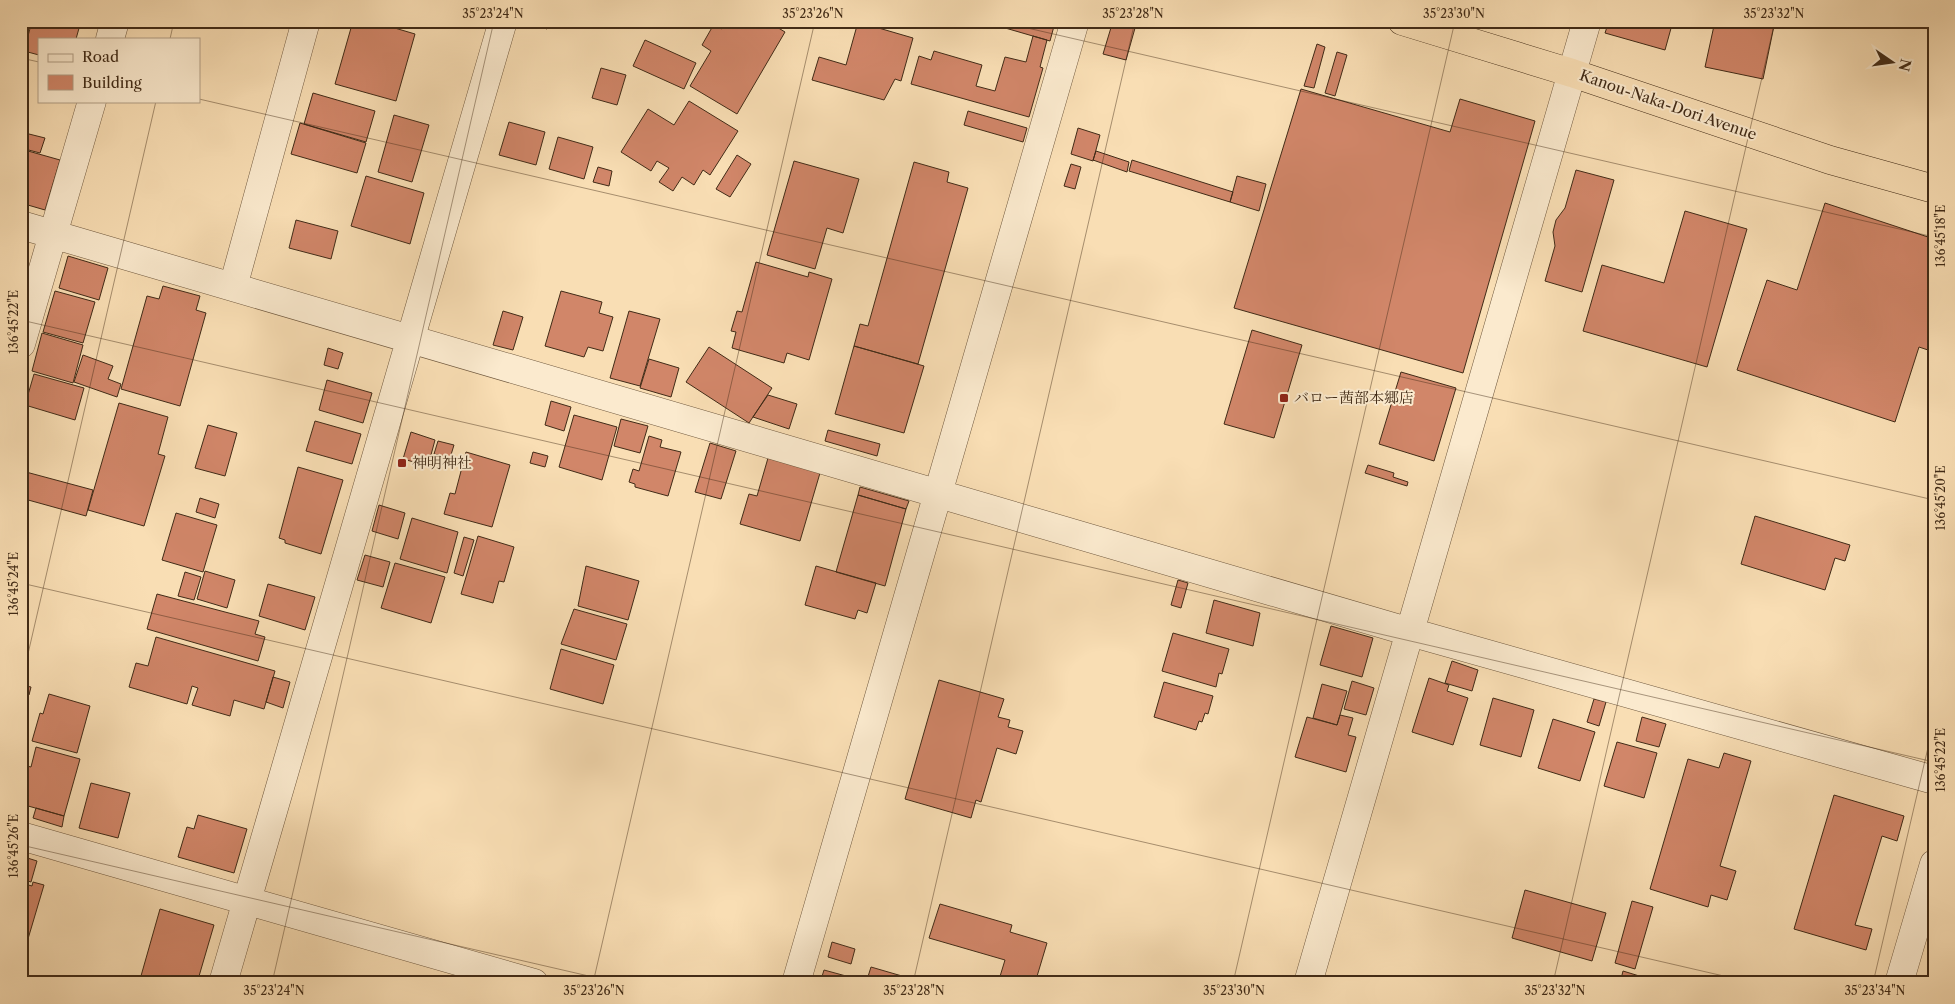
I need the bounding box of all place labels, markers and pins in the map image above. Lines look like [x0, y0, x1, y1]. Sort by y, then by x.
place label: バロー茜部本郷店 [1294, 388, 1414, 407]
marker: バロー茜部本郷店 [1278, 392, 1290, 404]
place label: 神明神社 [412, 453, 472, 472]
marker: 神明神社 [396, 457, 408, 469]

